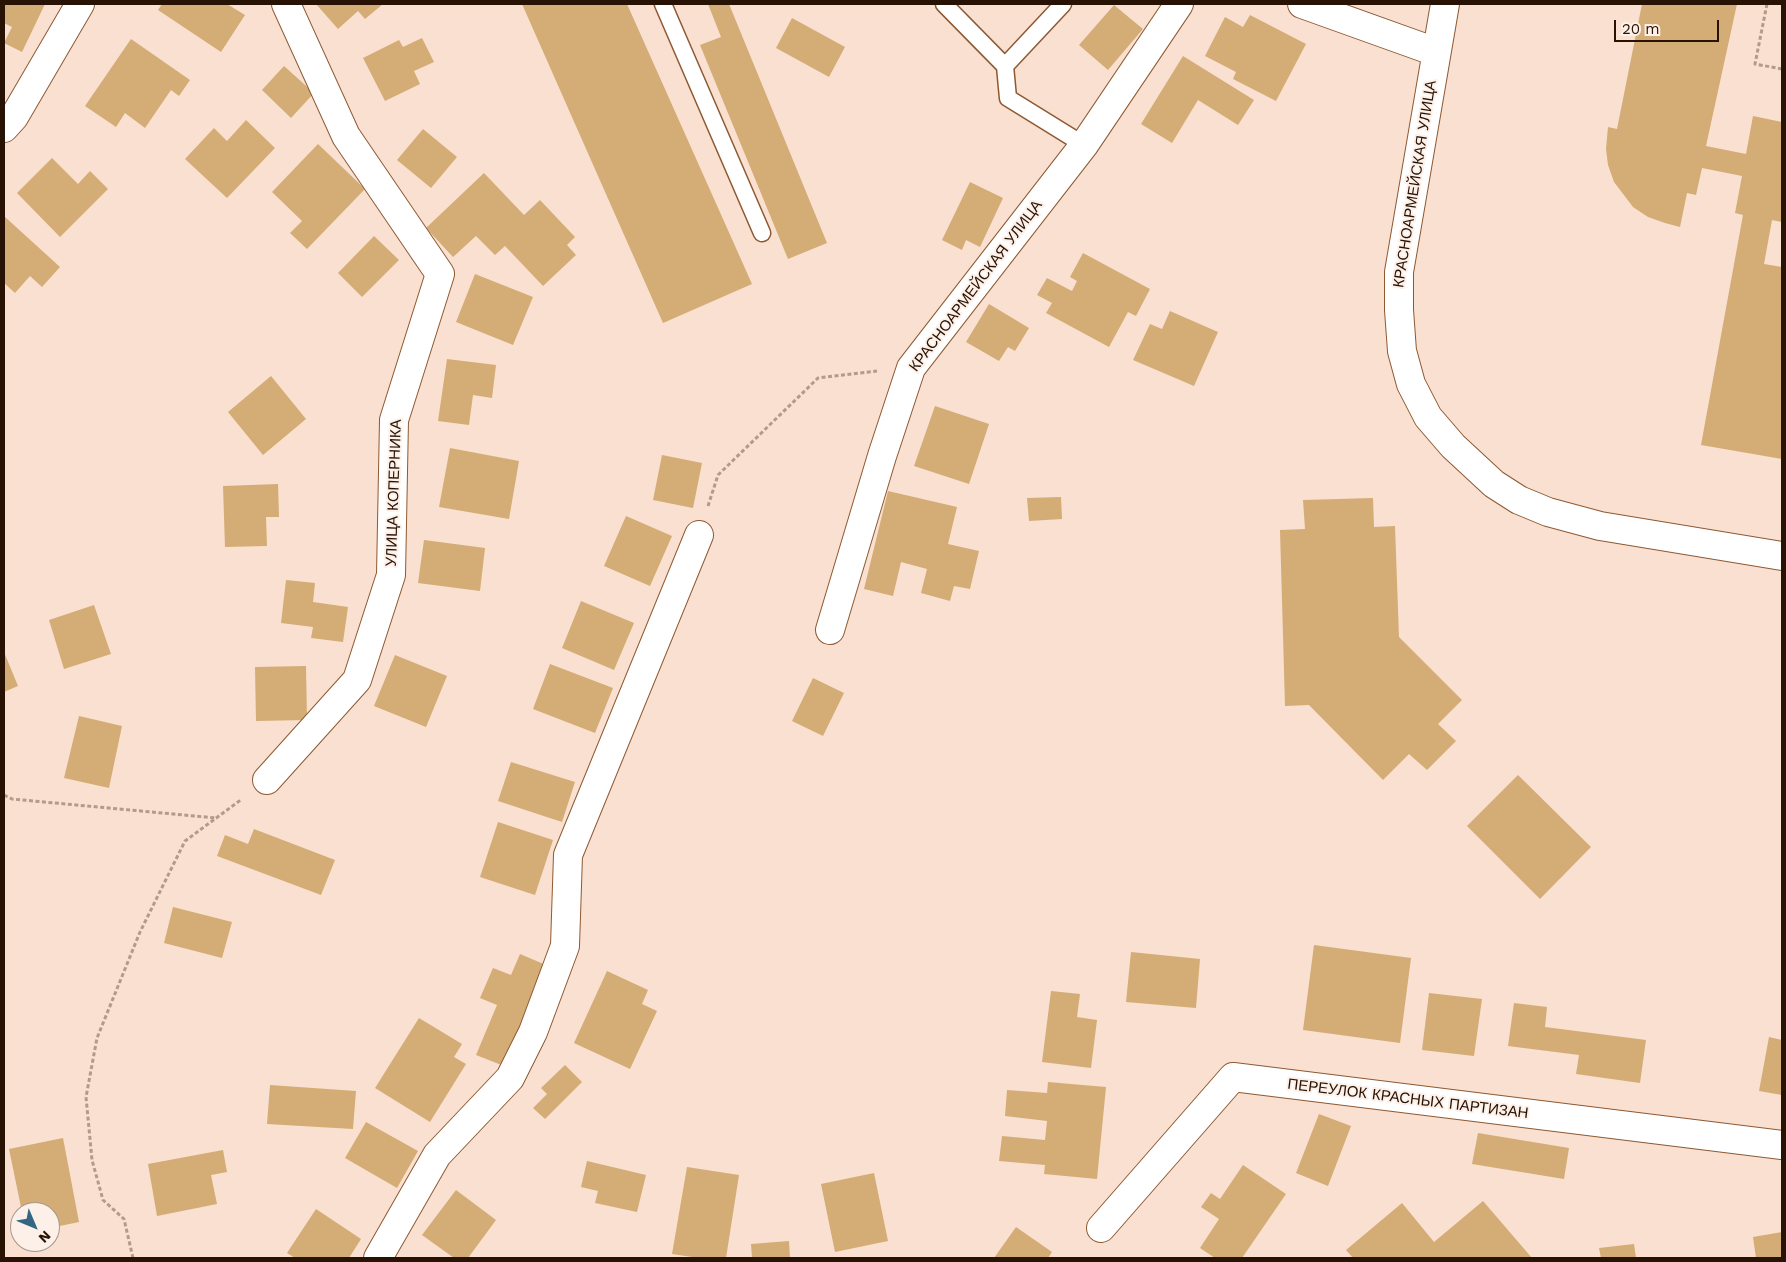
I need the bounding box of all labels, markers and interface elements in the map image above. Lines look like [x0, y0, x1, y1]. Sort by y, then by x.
scale bar [1616, 10, 1721, 42]
text: 20 m [1622, 20, 1660, 38]
street label: КРАСНОАРМЕЙСКАЯ УЛИЦА [1390, 79, 1440, 289]
street label: КРАСНОАРМЕЙСКАЯ УЛИЦА [906, 197, 1046, 375]
street label: УЛИЦА КОПЕРНИКА [382, 419, 406, 567]
street label: ПЕРЕУЛОК КРАСНЫХ ПАРТИЗАН [1286, 1075, 1530, 1123]
north arrow [10, 1202, 60, 1252]
text: N [36, 1228, 54, 1246]

